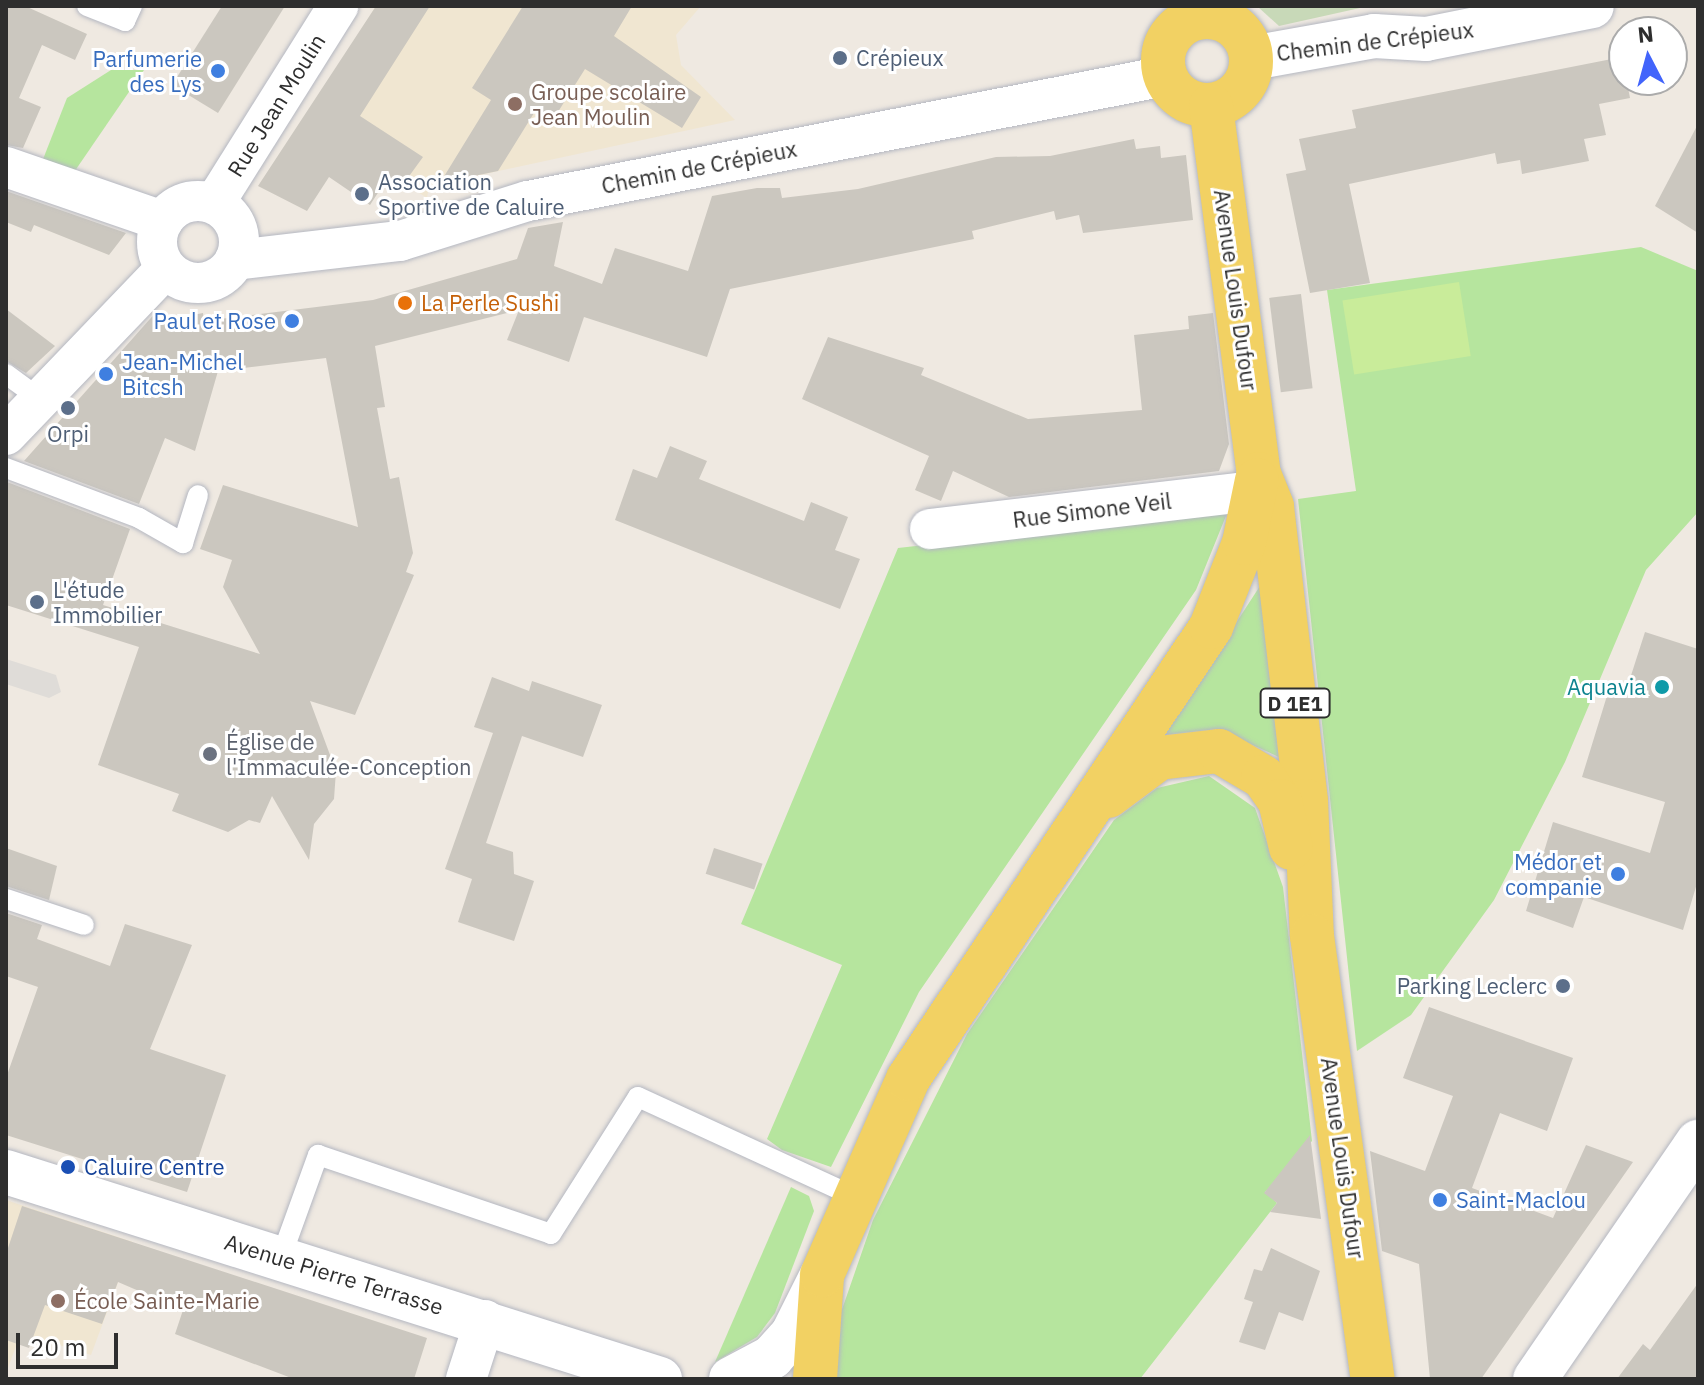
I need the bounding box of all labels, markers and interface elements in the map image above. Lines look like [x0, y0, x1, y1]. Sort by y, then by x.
street label: Chemin de Crépieux [1275, 16, 1475, 66]
north arrow [1608, 16, 1688, 96]
text: N [1636, 18, 1655, 49]
street label: Rue Jean Moulin [222, 29, 330, 181]
place label: Parfumerie des Lys [92, 45, 202, 96]
place label: Crépieux [856, 45, 944, 71]
marker: Crépieux [831, 49, 849, 67]
marker: Parfumerie des Lys [209, 62, 227, 80]
place label: Groupe scolaire Jean Moulin [531, 78, 686, 130]
marker: Groupe scolaire Jean Moulin [506, 95, 524, 113]
street label: Chemin de Crépieux [599, 135, 799, 199]
place label: Association Sportive de Caluire [378, 168, 565, 220]
marker: Association Sportive de Caluire [353, 185, 371, 203]
street label: Avenue Louis Dufour [1209, 188, 1263, 392]
place label: La Perle Sushi [421, 290, 559, 316]
marker: La Perle Sushi [396, 294, 414, 312]
place label: Paul et Rose [154, 308, 276, 334]
marker: Paul et Rose [283, 312, 301, 330]
place label: Jean-Michel Bitcsh [122, 348, 243, 400]
marker: Jean-Michel Bitcsh [97, 365, 115, 383]
marker: Orpi [59, 399, 77, 417]
place label: Orpi [47, 421, 89, 447]
street label: Rue Simone Veil [1011, 487, 1173, 533]
place label: L'étude Immobilier [53, 576, 162, 628]
marker: L'étude Immobilier [28, 593, 46, 611]
place label: Aquavia [1567, 674, 1646, 700]
marker: Aquavia [1653, 678, 1671, 696]
road number: D 1E1 [1259, 687, 1331, 719]
place label: Église de l'Immaculée-Conception [226, 728, 471, 780]
marker: Église de l'Immaculée-Conception [201, 745, 219, 763]
place label: Médor et companie [1505, 848, 1602, 900]
marker: Médor et companie [1609, 865, 1627, 883]
place label: Parking Leclerc [1397, 973, 1547, 999]
marker: Parking Leclerc [1554, 977, 1572, 995]
street label: Avenue Louis Dufour [1316, 1056, 1370, 1260]
place label: Caluire Centre [84, 1154, 225, 1180]
marker: Caluire Centre [59, 1158, 77, 1176]
place label: Saint-Maclou [1456, 1187, 1586, 1213]
marker: Saint-Maclou [1431, 1191, 1449, 1209]
street label: Avenue Pierre Terrasse [221, 1228, 447, 1320]
place label: École Sainte-Marie [74, 1288, 260, 1314]
marker: École Sainte-Marie [49, 1292, 67, 1310]
scale bar [20, 1317, 122, 1367]
text: 20 m [30, 1331, 85, 1363]

